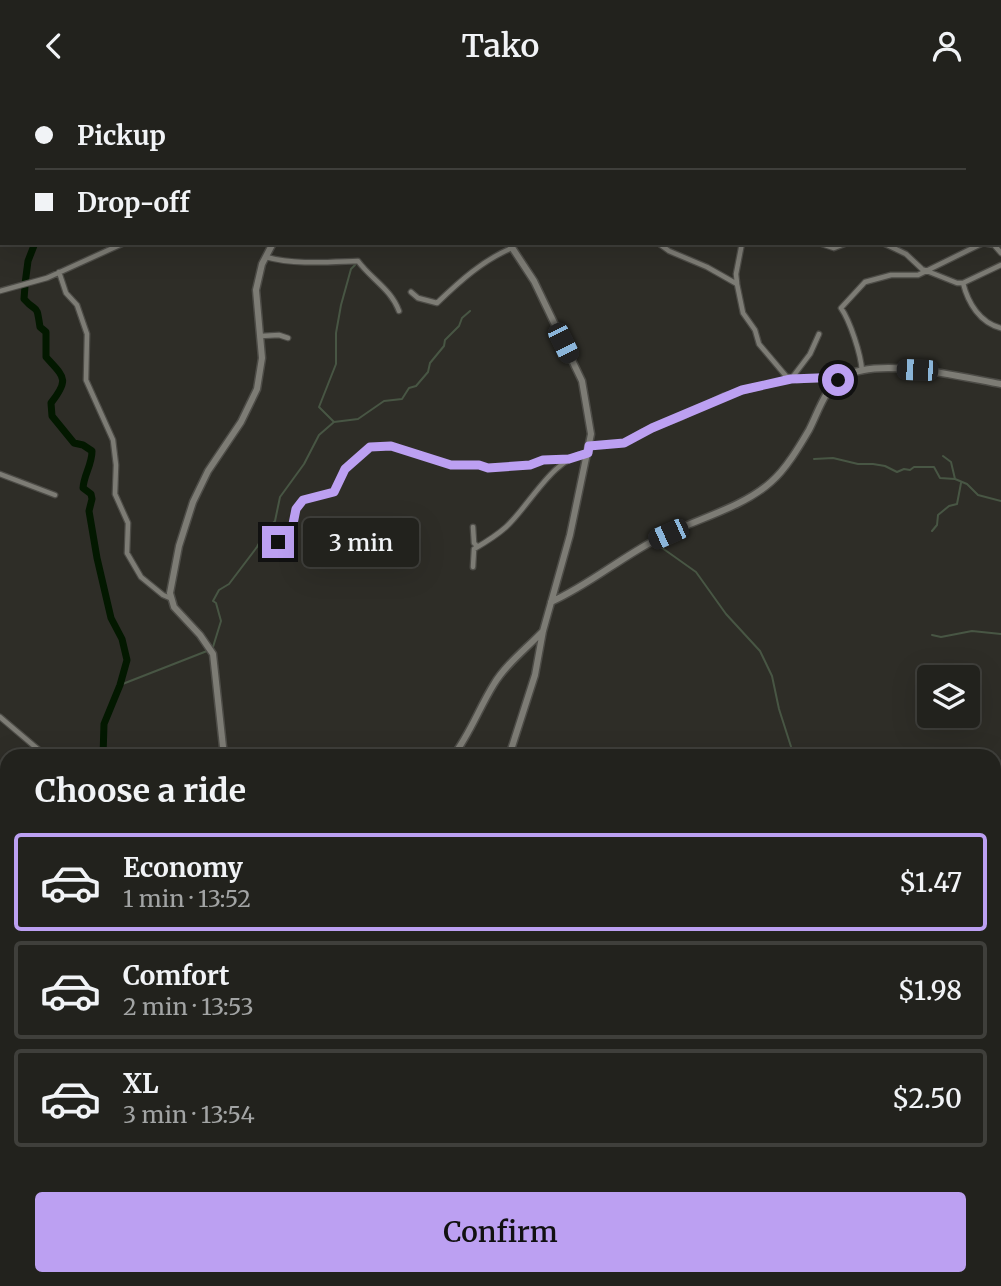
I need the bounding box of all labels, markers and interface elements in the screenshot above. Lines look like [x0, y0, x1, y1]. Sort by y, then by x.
text: Tako [462, 26, 539, 66]
icon: back [35, 27, 73, 65]
icon: person [928, 27, 966, 65]
text: Pickup [77, 119, 166, 152]
text: Drop-off [77, 186, 190, 219]
car [545, 320, 582, 366]
car [896, 359, 939, 381]
route start [822, 364, 854, 396]
car [645, 516, 692, 552]
callout: 3 min [302, 517, 418, 567]
route end [262, 526, 294, 558]
text: 3 min [329, 528, 393, 557]
map controls [917, 665, 980, 728]
button: layers [917, 665, 980, 728]
text: Choose a ride [35, 771, 246, 811]
icon: car [39, 851, 102, 914]
text: Economy [123, 851, 243, 884]
text: $1.47 [899, 866, 962, 899]
text: 1 min · 13:52 [123, 884, 251, 913]
icon: car [39, 959, 102, 1022]
text: Comfort [123, 959, 229, 992]
text: $1.98 [898, 974, 962, 1007]
text: 2 min · 13:53 [123, 992, 254, 1021]
icon: car [39, 1067, 102, 1130]
text: XL [123, 1067, 159, 1100]
text: $2.50 [892, 1082, 962, 1115]
text: 3 min · 13:54 [123, 1100, 255, 1129]
button: Confirm [35, 1192, 966, 1272]

